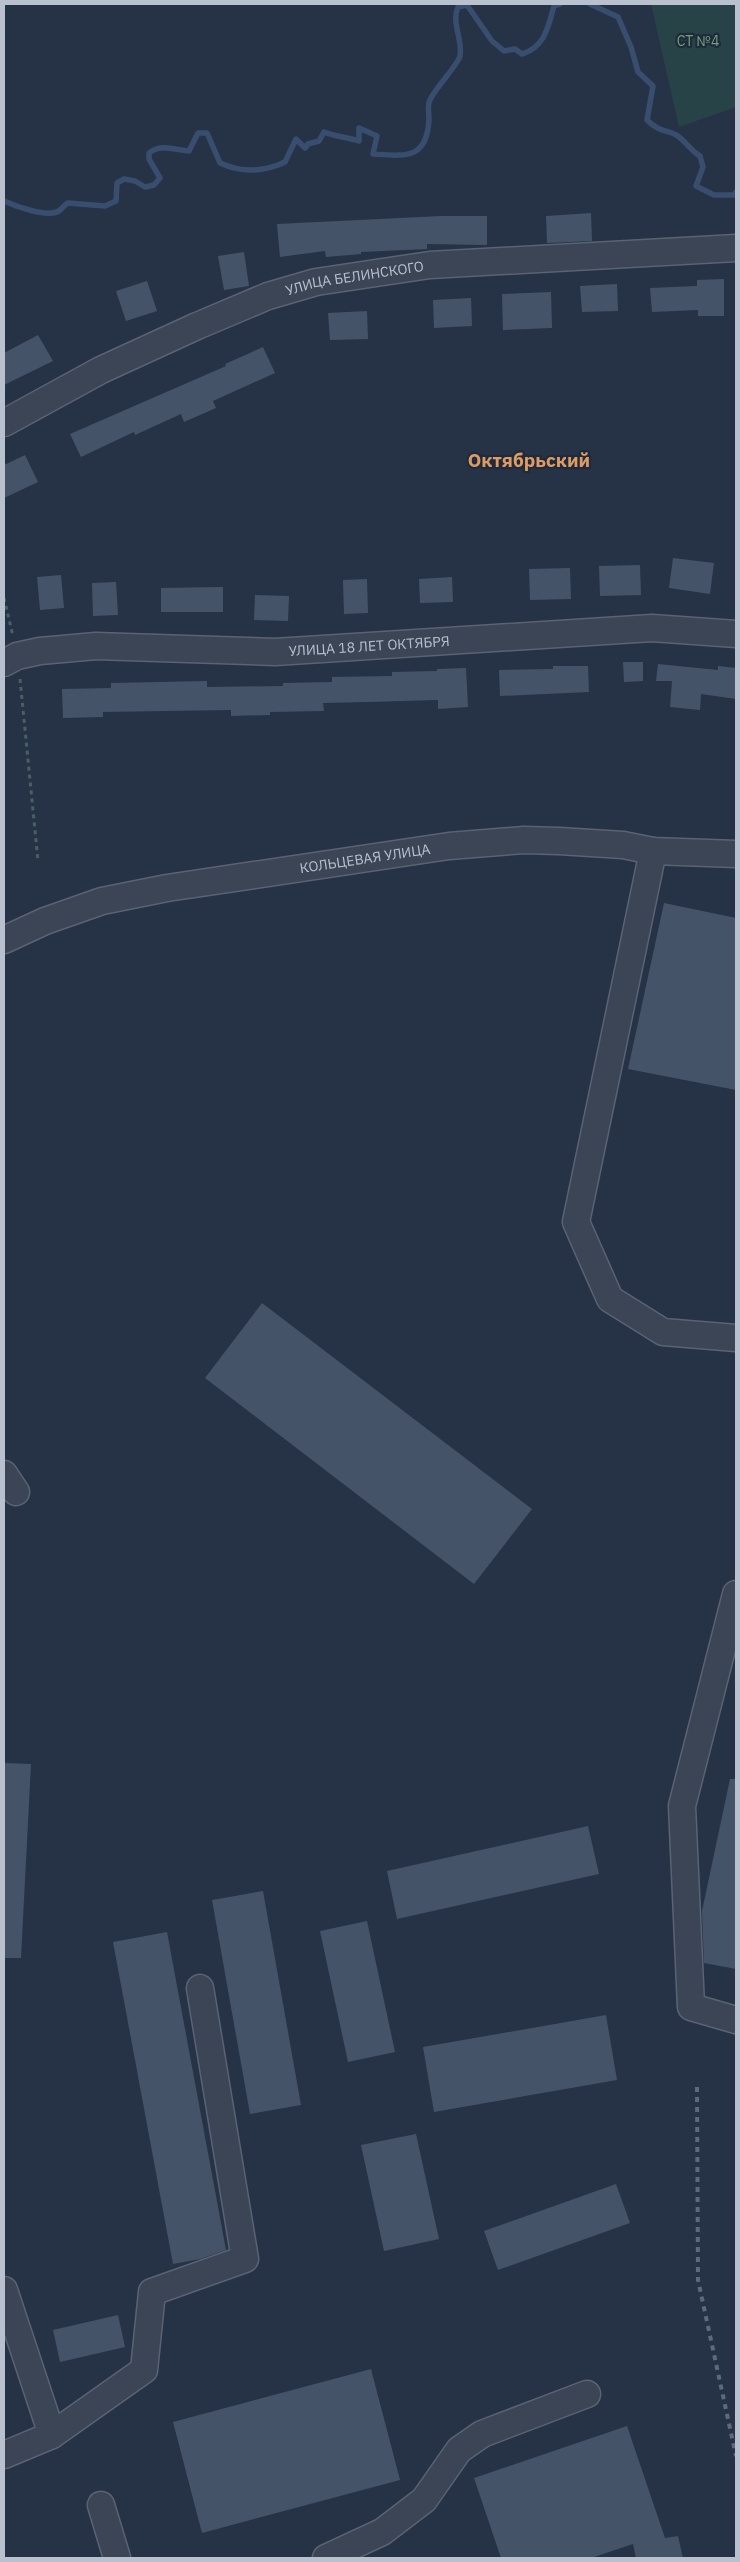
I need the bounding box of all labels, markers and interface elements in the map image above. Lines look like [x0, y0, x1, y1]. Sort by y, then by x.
park label: СТ №4 [677, 32, 719, 50]
street label: УЛИЦА БЕЛИНСКОГО [283, 257, 425, 299]
district label: Октябрьский [468, 448, 590, 472]
street label: УЛИЦА 18 ЛЕТ ОКТЯБРЯ [288, 632, 450, 660]
street label: КОЛЬЦЕВАЯ УЛИЦА [298, 840, 432, 877]

